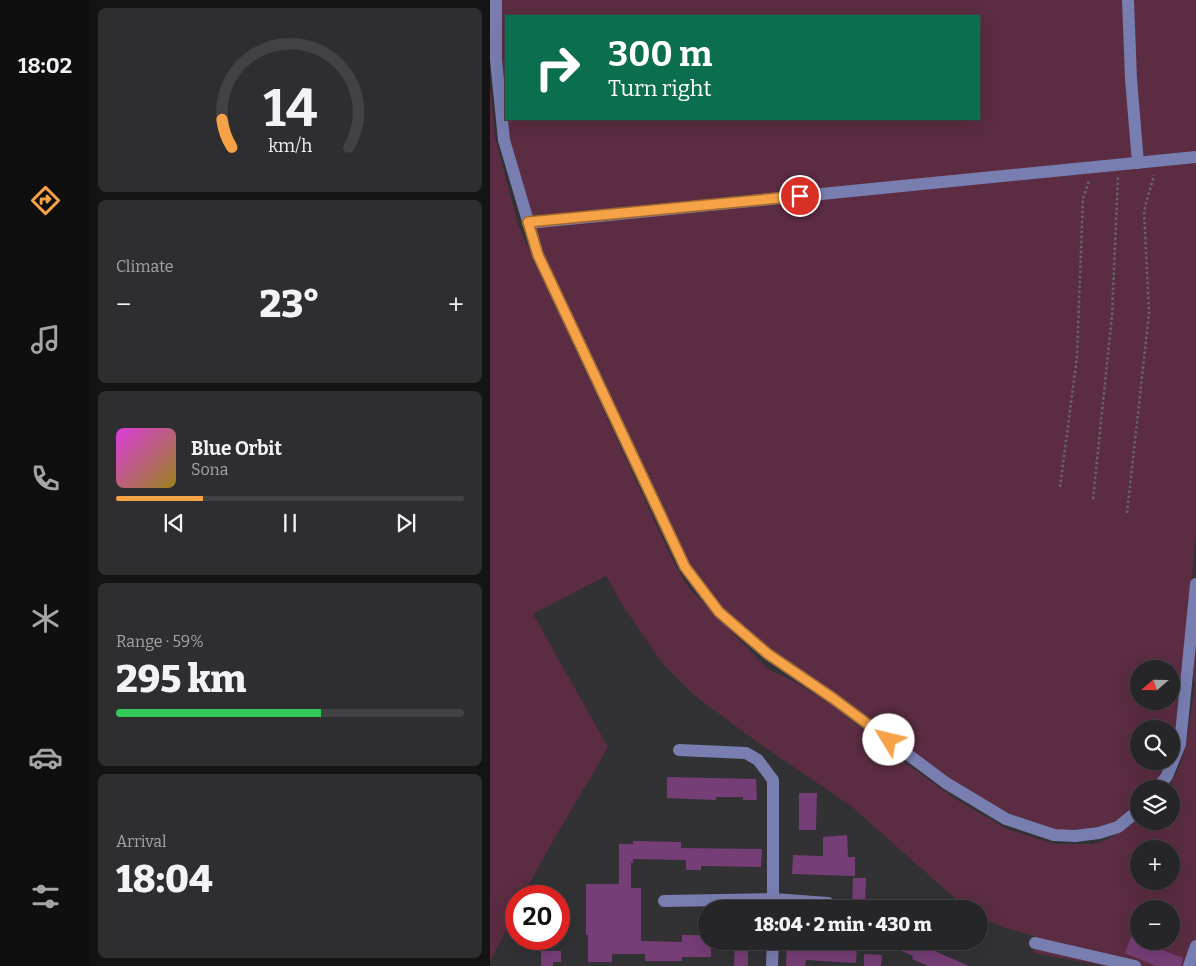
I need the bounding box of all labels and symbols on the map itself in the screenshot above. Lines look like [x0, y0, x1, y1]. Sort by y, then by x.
pin [779, 175, 821, 217]
north arrow [1130, 660, 1180, 710]
position arrow [862, 713, 914, 765]
speed limit sign: 20 [505, 885, 570, 950]

